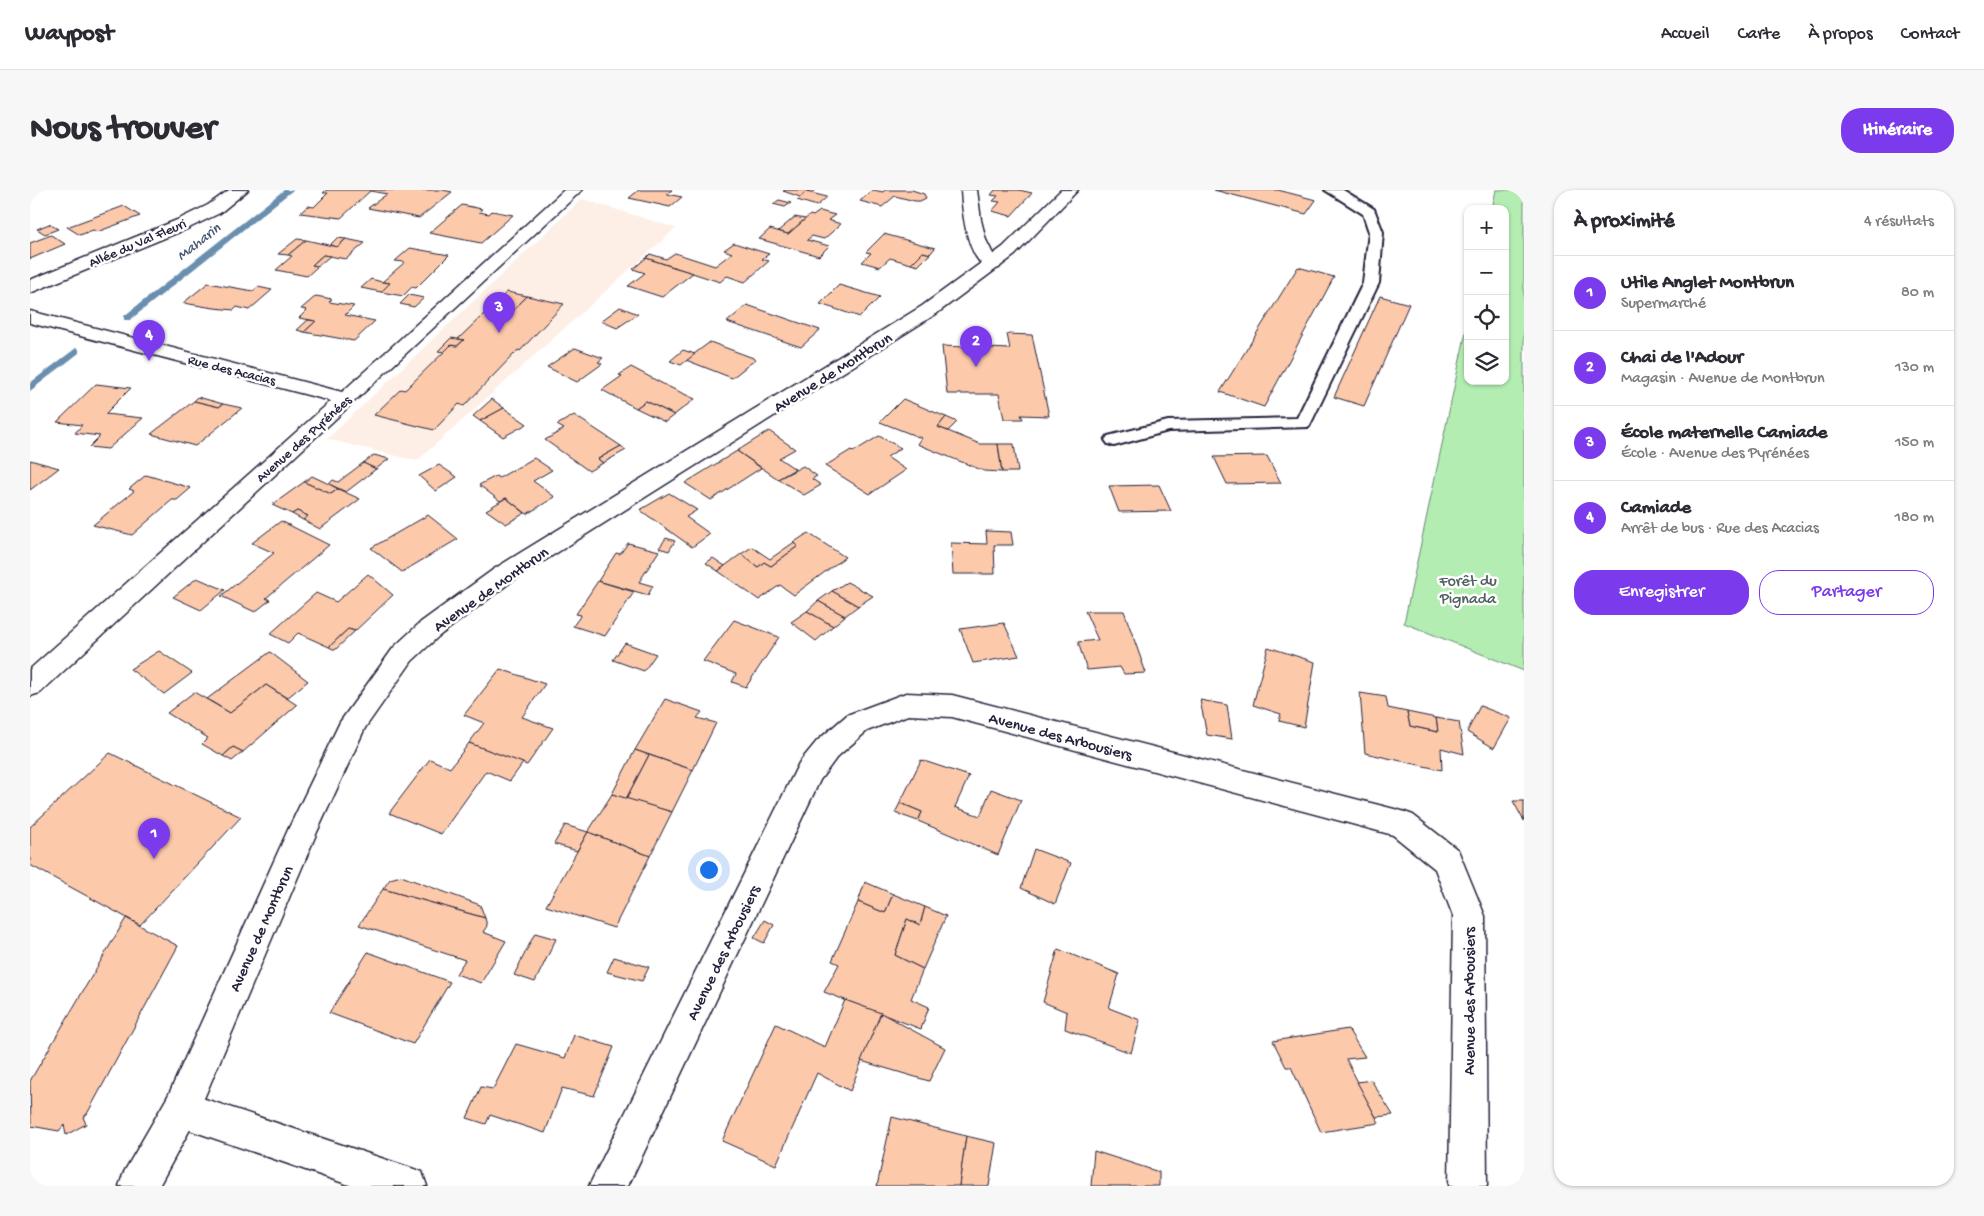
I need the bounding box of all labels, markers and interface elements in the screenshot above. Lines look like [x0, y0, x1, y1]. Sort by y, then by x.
text: Waypost [25, 20, 113, 49]
text: Accueil [1661, 24, 1709, 45]
text: Carte [1737, 24, 1780, 45]
text: À propos [1808, 24, 1873, 45]
text: Contact [1901, 24, 1959, 45]
button: Itinéraire [1841, 108, 1954, 153]
text: Nous trouver [30, 110, 216, 151]
map controls [1464, 205, 1509, 385]
button: + [1464, 205, 1509, 250]
text: À proximité [1574, 210, 1675, 235]
text: 4 résultats [1864, 213, 1934, 232]
street label: Allée du Val Fleuri [87, 216, 189, 272]
water label: Maharin [174, 219, 225, 265]
button: − [1464, 250, 1509, 295]
text: Utile Anglet Montbrun [1621, 272, 1794, 295]
text: 1 [1587, 284, 1593, 303]
text: 80 m [1901, 284, 1934, 303]
pin: 3 [483, 292, 515, 333]
button: locate [1464, 295, 1509, 340]
text: Supermarché [1621, 295, 1706, 314]
pin: 4 [133, 320, 165, 361]
pin: 2 [960, 326, 992, 367]
street label: Avenue de Montbrun [771, 330, 897, 418]
button: layers [1464, 340, 1509, 385]
text: Chai de l'Adour [1621, 347, 1743, 370]
street label: Rue des Acacias [186, 352, 278, 391]
text: 2 [1586, 359, 1594, 378]
text: 130 m [1895, 359, 1934, 378]
text: Magasin · Avenue de Montbrun [1621, 370, 1825, 389]
street label: Avenue des Pyrénées [254, 392, 356, 487]
text: École maternelle Camiade [1621, 422, 1827, 445]
text: 3 [1586, 434, 1594, 453]
text: 150 m [1895, 434, 1934, 453]
text: École · Avenue des Pyrénées [1621, 445, 1809, 464]
text: Camiade [1621, 497, 1691, 520]
text: 4 [1586, 509, 1594, 528]
text: 180 m [1895, 509, 1934, 528]
text: Arrêt de bus · Rue des Acacias [1621, 520, 1819, 539]
street label: Avenue de Montbrun [431, 544, 554, 638]
button: Enregistrer [1574, 570, 1749, 615]
button: Partager [1759, 570, 1934, 615]
park label: Forêt du Pignada [1438, 573, 1497, 610]
street label: Avenue des Arbousiers [986, 710, 1135, 767]
pin: 1 [138, 818, 170, 859]
your location [696, 857, 722, 883]
street label: Avenue de Montbrun [227, 863, 300, 995]
street label: Avenue des Arbousiers [684, 882, 767, 1024]
street label: Avenue des Arbousiers [1462, 926, 1481, 1075]

